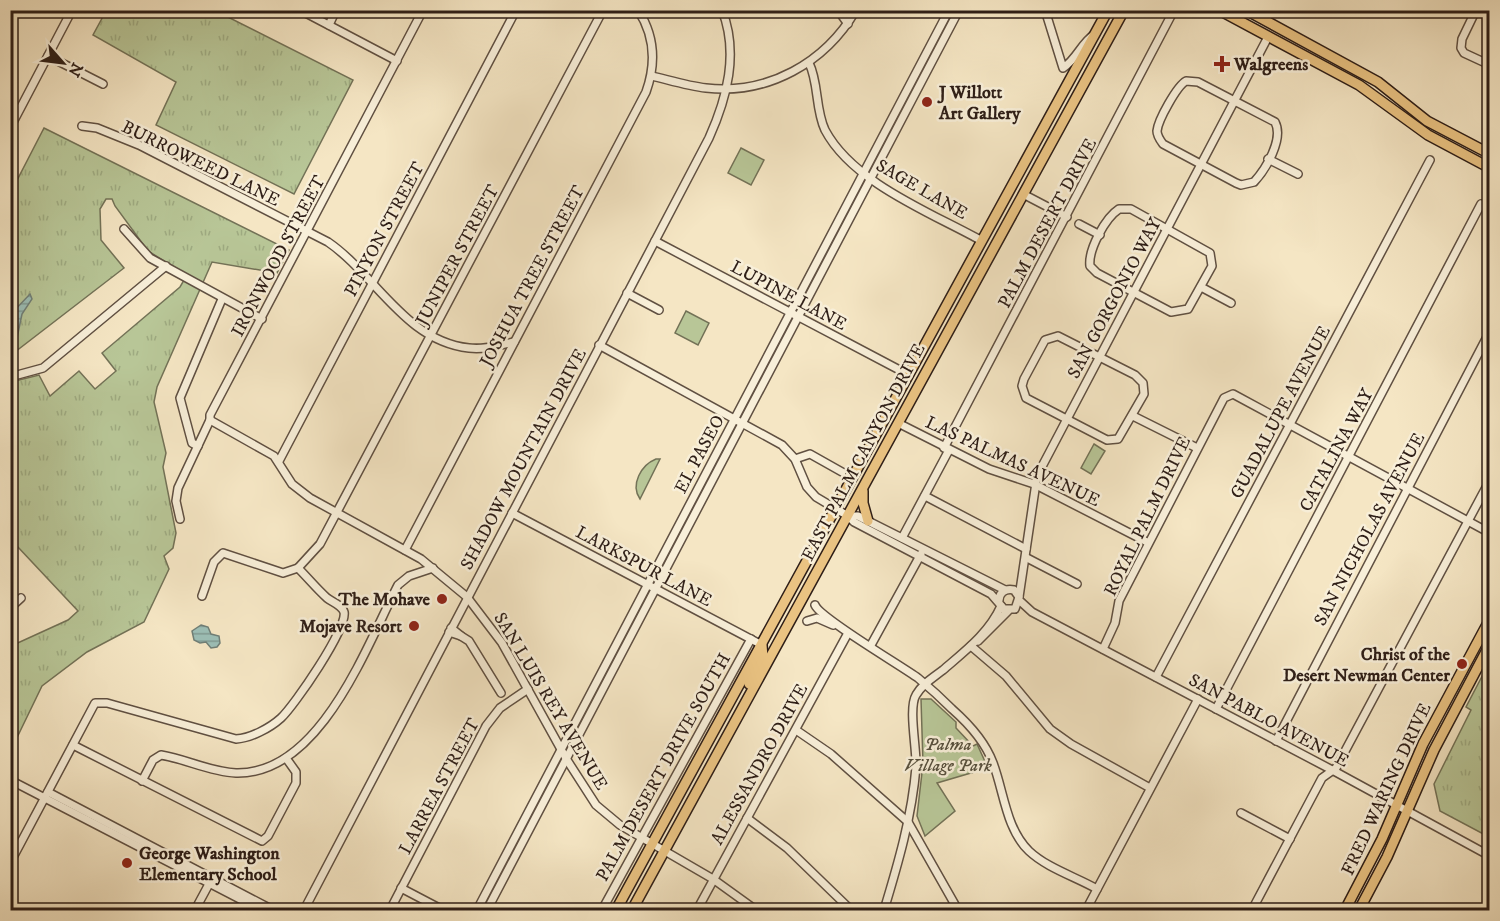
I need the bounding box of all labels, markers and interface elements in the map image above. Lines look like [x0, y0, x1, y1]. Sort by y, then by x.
north arrow [33, 33, 93, 93]
place label: Walgreens [1233, 54, 1308, 76]
marker: Walgreens [1215, 57, 1229, 71]
text: N [63, 59, 87, 80]
place label: J Willott Art Gallery [937, 82, 1021, 125]
marker: J Willott Art Gallery [920, 95, 934, 109]
street label: BURROWEED LANE [118, 116, 283, 212]
street label: PALM DESERT DRIVE [994, 135, 1102, 312]
street label: SAGE LANE [872, 155, 971, 225]
street label: PINYON STREET [340, 158, 430, 300]
street label: IRONWOOD STREET [227, 172, 331, 341]
street label: JUNIPER STREET [410, 181, 505, 332]
street label: JOSHUA TREE STREET [475, 182, 590, 373]
street label: SAN GORGONIO WAY [1063, 214, 1167, 383]
street label: LUPINE LANE [727, 256, 851, 336]
street label: GUADALUPE AVENUE [1226, 322, 1336, 503]
street label: EAST PALM CANYON DRIVE [797, 340, 931, 565]
street label: SHADOW MOUNTAIN DRIVE [456, 345, 592, 574]
street label: CATALINA WAY [1295, 385, 1379, 516]
street label: EL PASEO [670, 411, 730, 498]
street label: LAS PALMAS AVENUE [922, 412, 1104, 512]
street label: SAN NICHOLAS AVENUE [1310, 429, 1430, 630]
street label: ROYAL PALM DRIVE [1100, 433, 1196, 600]
street label: LARKSPUR LANE [572, 522, 716, 612]
place label: The Mohave [337, 589, 431, 611]
marker: The Mohave [435, 592, 449, 606]
street label: SAN LUIS REY AVENUE [488, 609, 612, 795]
place label: Mojave Resort [299, 616, 402, 638]
marker: Mojave Resort [407, 619, 421, 633]
place label: Christ of the Desert Newman Center [1283, 644, 1451, 687]
street label: PALM DESERT DRIVE SOUTH [592, 649, 736, 886]
marker: Christ of the Desert Newman Center [1455, 657, 1469, 671]
street label: SAN PABLO AVENUE [1185, 669, 1353, 773]
street label: ALESSANDRO DRIVE [706, 680, 813, 849]
street label: FRED WARING DRIVE [1337, 700, 1437, 879]
street label: LARREA STREET [395, 714, 485, 858]
park label: Palma Village Park [904, 734, 992, 777]
place label: George Washington Elementary School [139, 843, 280, 886]
marker: George Washington Elementary School [120, 856, 134, 870]

